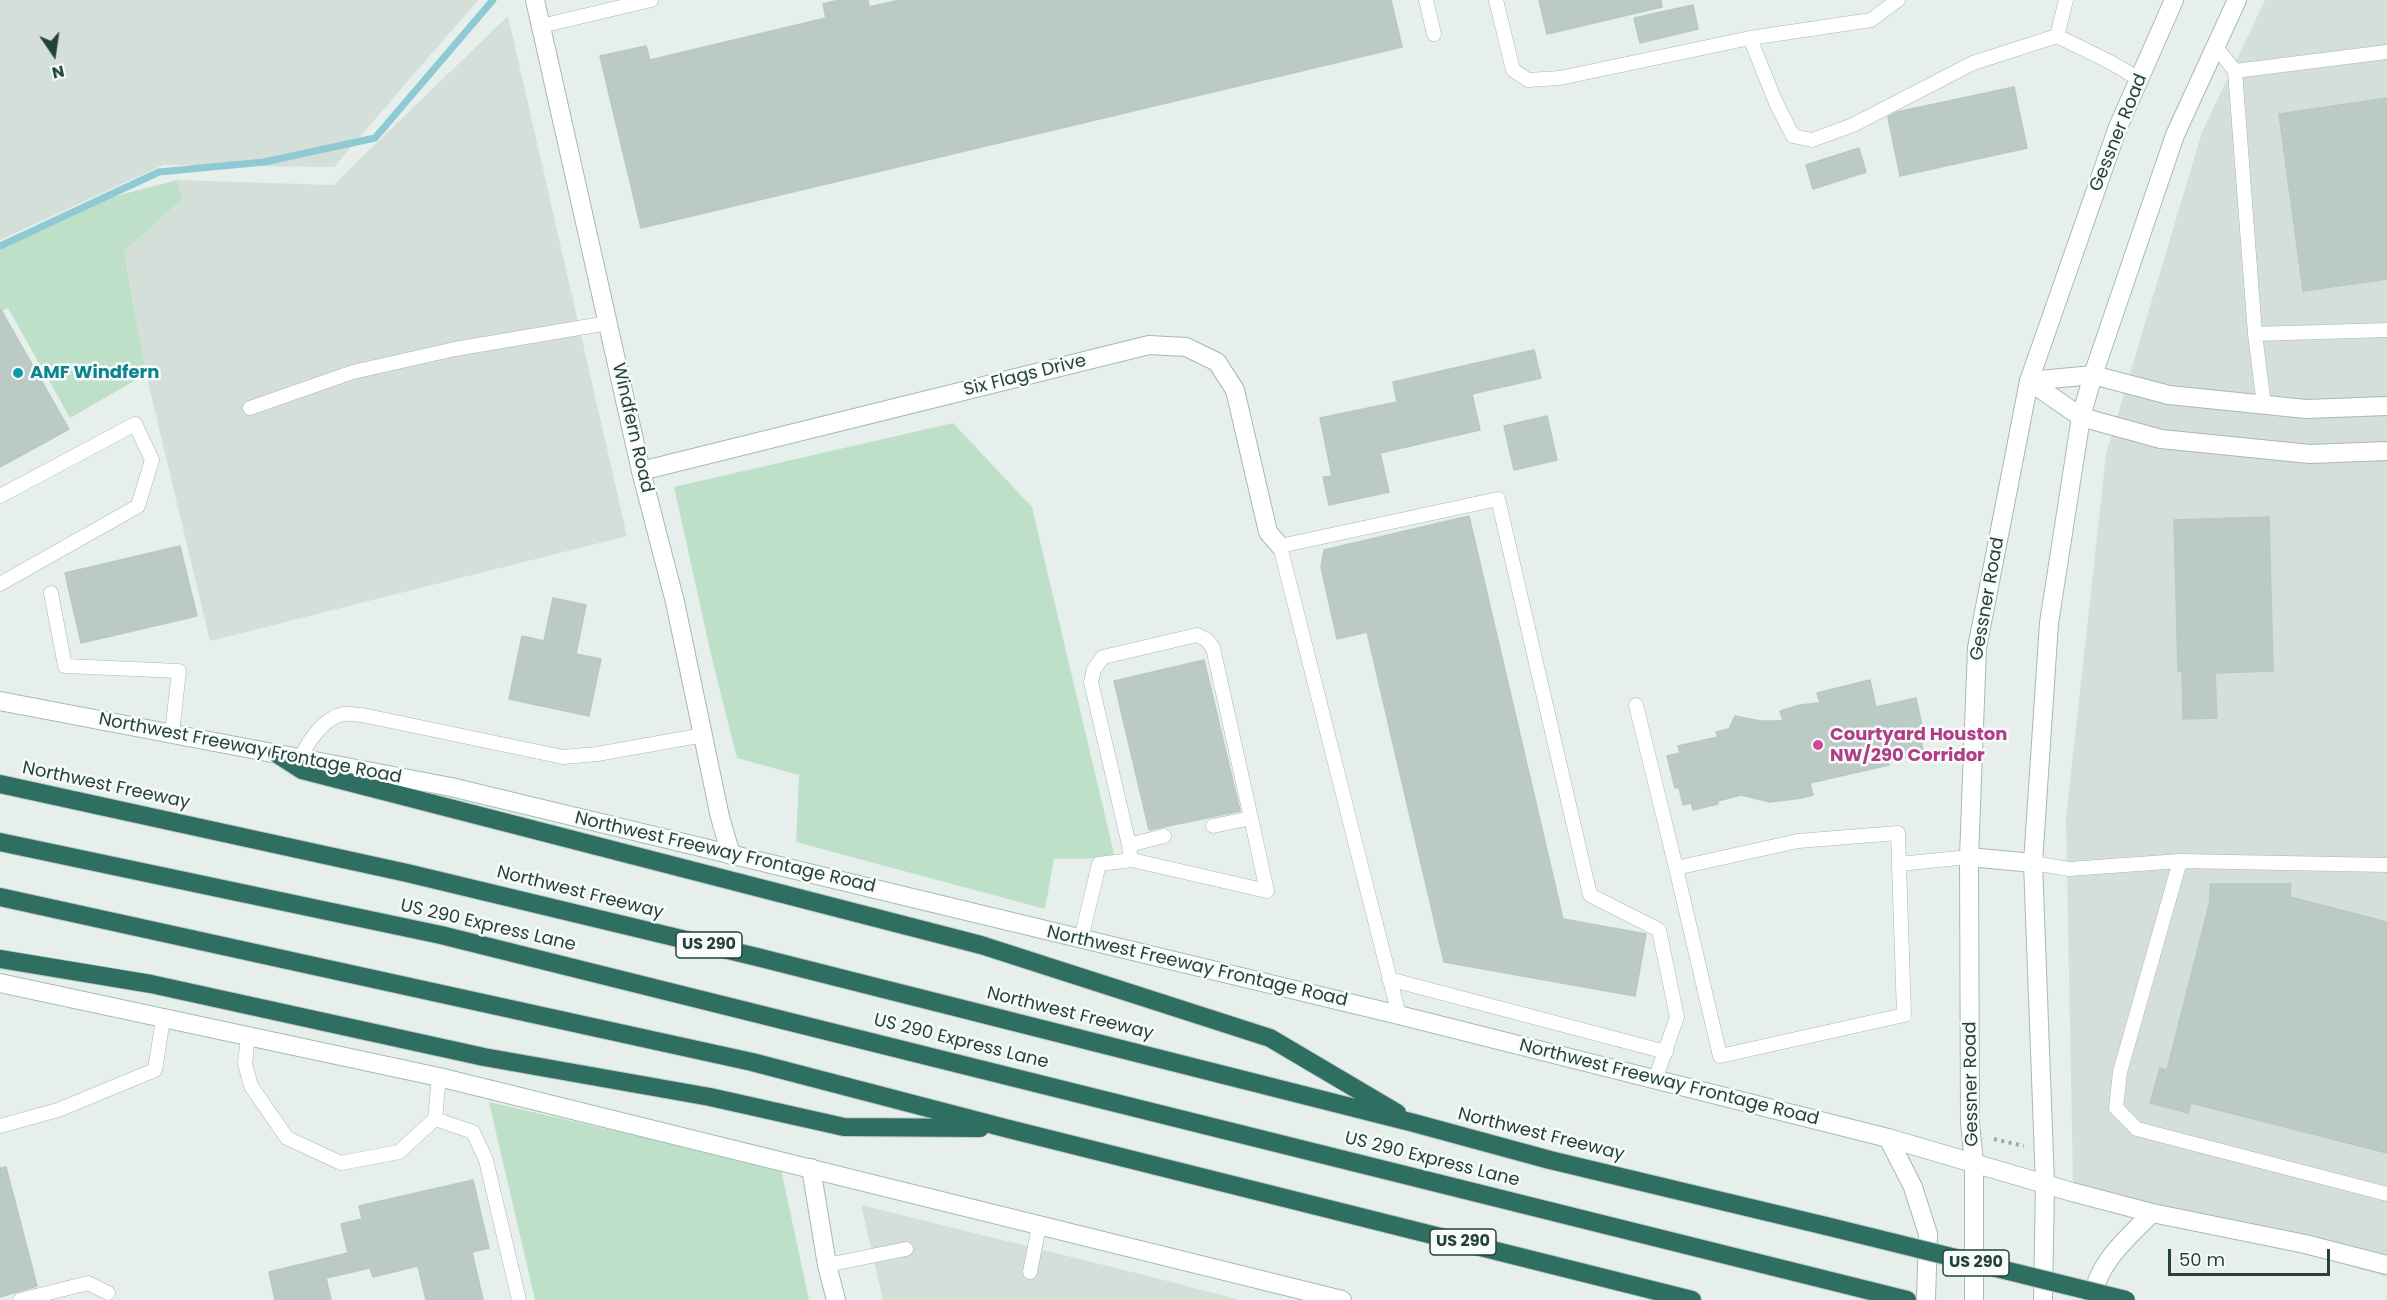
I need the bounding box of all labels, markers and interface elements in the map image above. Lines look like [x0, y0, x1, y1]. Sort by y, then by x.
north arrow [24, 24, 84, 84]
text: N [50, 59, 67, 85]
street label: Gessner Road [2086, 71, 2152, 195]
street label: Six Flags Drive [961, 350, 1089, 402]
street label: Windfern Road [607, 361, 657, 495]
place label: AMF Windfern [30, 362, 159, 384]
marker: AMF Windfern [11, 366, 25, 380]
street label: Gessner Road [1967, 536, 2009, 662]
street label: Northwest Freeway Frontage Road [97, 709, 403, 789]
place label: Courtyard Houston NW/290 Corridor [1830, 724, 2007, 766]
marker: Courtyard Houston NW/290 Corridor [1811, 738, 1825, 752]
street label: Northwest Freeway [20, 758, 192, 814]
street label: Northwest Freeway Frontage Road [572, 808, 878, 898]
street label: Northwest Freeway [495, 862, 665, 924]
street label: US 290 Express Lane [398, 895, 578, 957]
street label: Northwest Freeway Frontage Road [1044, 922, 1350, 1012]
road number: US 290 [676, 932, 742, 958]
street label: Northwest Freeway [985, 983, 1155, 1045]
street label: US 290 Express Lane [871, 1010, 1051, 1074]
street label: Gessner Road [1960, 1021, 1984, 1147]
street label: Northwest Freeway Frontage Road [1517, 1035, 1821, 1131]
street label: Northwest Freeway [1456, 1104, 1626, 1166]
street label: US 290 Express Lane [1342, 1128, 1522, 1192]
road number: US 290 [1430, 1229, 1496, 1255]
scale bar [2171, 1237, 2333, 1275]
text: 50 m [2179, 1247, 2225, 1272]
road number: US 290 [1943, 1250, 2009, 1276]

